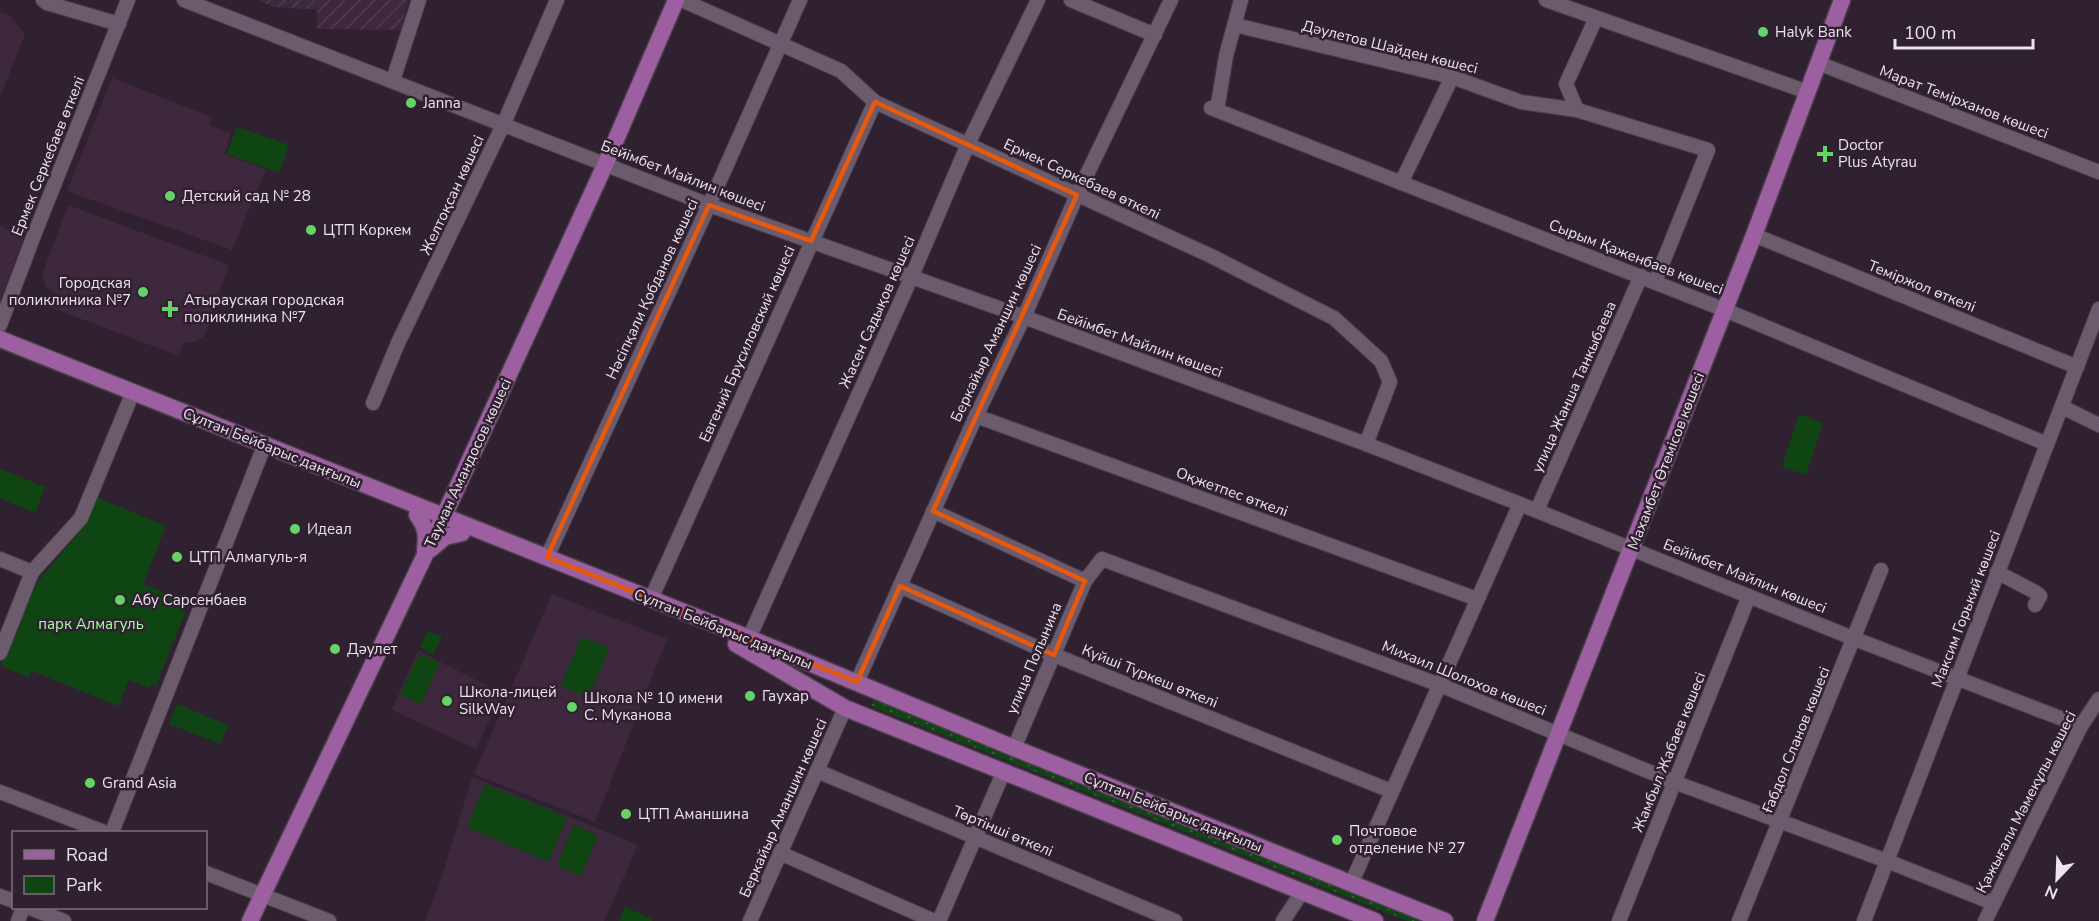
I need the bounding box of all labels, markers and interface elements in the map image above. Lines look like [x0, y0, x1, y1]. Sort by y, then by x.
scale bar [1895, 12, 2033, 50]
street label: Дәулетов Шайден көшесі [1300, 15, 1480, 79]
text: 100 m [1904, 21, 1956, 45]
place label: Halyk Bank [1775, 22, 1852, 42]
marker: Halyk Bank [1756, 25, 1770, 39]
street label: Марат Темірханов көшесі [1877, 61, 2051, 143]
street label: Ермек Серкебаев өткелі [7, 73, 89, 239]
place label: Janna [422, 93, 461, 113]
marker: Janna [404, 96, 418, 110]
street label: Желтоқсан көшесі [416, 132, 488, 258]
street label: Ермек Серкебаев өткелі [1000, 134, 1164, 224]
street label: Бейімбет Майлин көшесі [598, 135, 768, 217]
place label: Doctor Plus Atyrau [1838, 135, 1917, 172]
marker: Doctor Plus Atyrau [1816, 145, 1834, 163]
place label: Детский сад № 28 [182, 186, 311, 206]
marker: Детский сад № 28 [163, 189, 177, 203]
street label: Нәсіпқали Қобданов көшесі [601, 195, 703, 383]
street label: Сырым Қаженбаев көшесі [1546, 214, 1726, 300]
place label: ЦТП Коркем [323, 220, 411, 240]
marker: ЦТП Коркем [304, 223, 318, 237]
street label: Жасен Садықов көшесі [834, 233, 920, 391]
street label: Беркайыр Аманшин көшесі [946, 241, 1046, 425]
street label: Евгений Брусиловский көшесі [695, 243, 799, 445]
street label: Теміржол өткелі [1865, 255, 1979, 317]
place label: Городская поликлиника №7 [9, 273, 131, 310]
marker: Городская поликлиника №7 [136, 285, 150, 299]
place label: Атырауская городская поликлиника №7 [184, 290, 344, 327]
street label: улица Жанша Танкыбаева [1527, 298, 1621, 476]
marker: Атырауская городская поликлиника №7 [161, 300, 179, 318]
street label: Бейімбет Майлин көшесі [1055, 304, 1225, 382]
street label: Махамбет Өтемісов көшесі [1623, 369, 1709, 553]
street label: Тауман Амандосов көшесі [420, 375, 516, 551]
street label: Сұлтан Бейбарыс даңғылы [180, 403, 364, 493]
street label: Оқжетпес өткелі [1173, 462, 1291, 522]
place label: Идеал [307, 519, 352, 539]
marker: Идеал [288, 522, 302, 536]
street label: Максим Горький көшесі [1927, 528, 2005, 690]
street label: Бейімбет Майлин көшесі [1660, 534, 1830, 618]
place label: ЦТП Алмагуль-я [189, 547, 307, 567]
marker: ЦТП Алмагуль-я [170, 550, 184, 564]
street label: Сұлтан Бейбарыс даңғылы [631, 584, 815, 674]
place label: Абу Сарсенбаев [132, 590, 247, 610]
marker: Абу Сарсенбаев [113, 593, 127, 607]
street label: улица Полынина [1001, 599, 1067, 717]
park label: парк Алмагуль [38, 614, 144, 634]
street label: Михаил Шолохов көшесі [1379, 636, 1549, 720]
place label: Дәулет [347, 639, 398, 659]
street label: Күйші Түркеш өткелі [1079, 640, 1221, 712]
marker: Дәулет [328, 642, 342, 656]
street label: Ғабдол Сланов көшесі [1757, 664, 1835, 816]
street label: Жамбыл Жабаев көшесі [1628, 669, 1710, 835]
place label: Школа-лицей SilkWay [459, 682, 557, 719]
place label: Гаухар [762, 686, 809, 706]
place label: Школа № 10 имени С. Муканова [584, 688, 723, 725]
marker: Гаухар [743, 689, 757, 703]
marker: Школа-лицей SilkWay [440, 694, 454, 708]
marker: Школа № 10 имени С. Муканова [565, 700, 579, 714]
street label: Қажығали Мәмекұлы көшесі [1971, 708, 2081, 896]
street label: Беркайыр Аманшин көшесі [734, 715, 832, 901]
street label: Сұлтан Бейбарыс даңғылы [1081, 767, 1265, 857]
place label: Grand Asia [102, 773, 177, 793]
marker: Grand Asia [83, 776, 97, 790]
street label: Төртінші өткелі [950, 801, 1056, 861]
place label: ЦТП Аманшина [638, 804, 749, 824]
marker: ЦТП Аманшина [619, 807, 633, 821]
place label: Почтовое отделение № 27 [1349, 821, 1465, 858]
legend [12, 831, 207, 909]
marker: Почтовое отделение № 27 [1330, 833, 1344, 847]
text: Road [66, 843, 108, 867]
north arrow [2027, 849, 2087, 909]
text: Park [66, 873, 103, 897]
text: N [2042, 879, 2061, 904]

